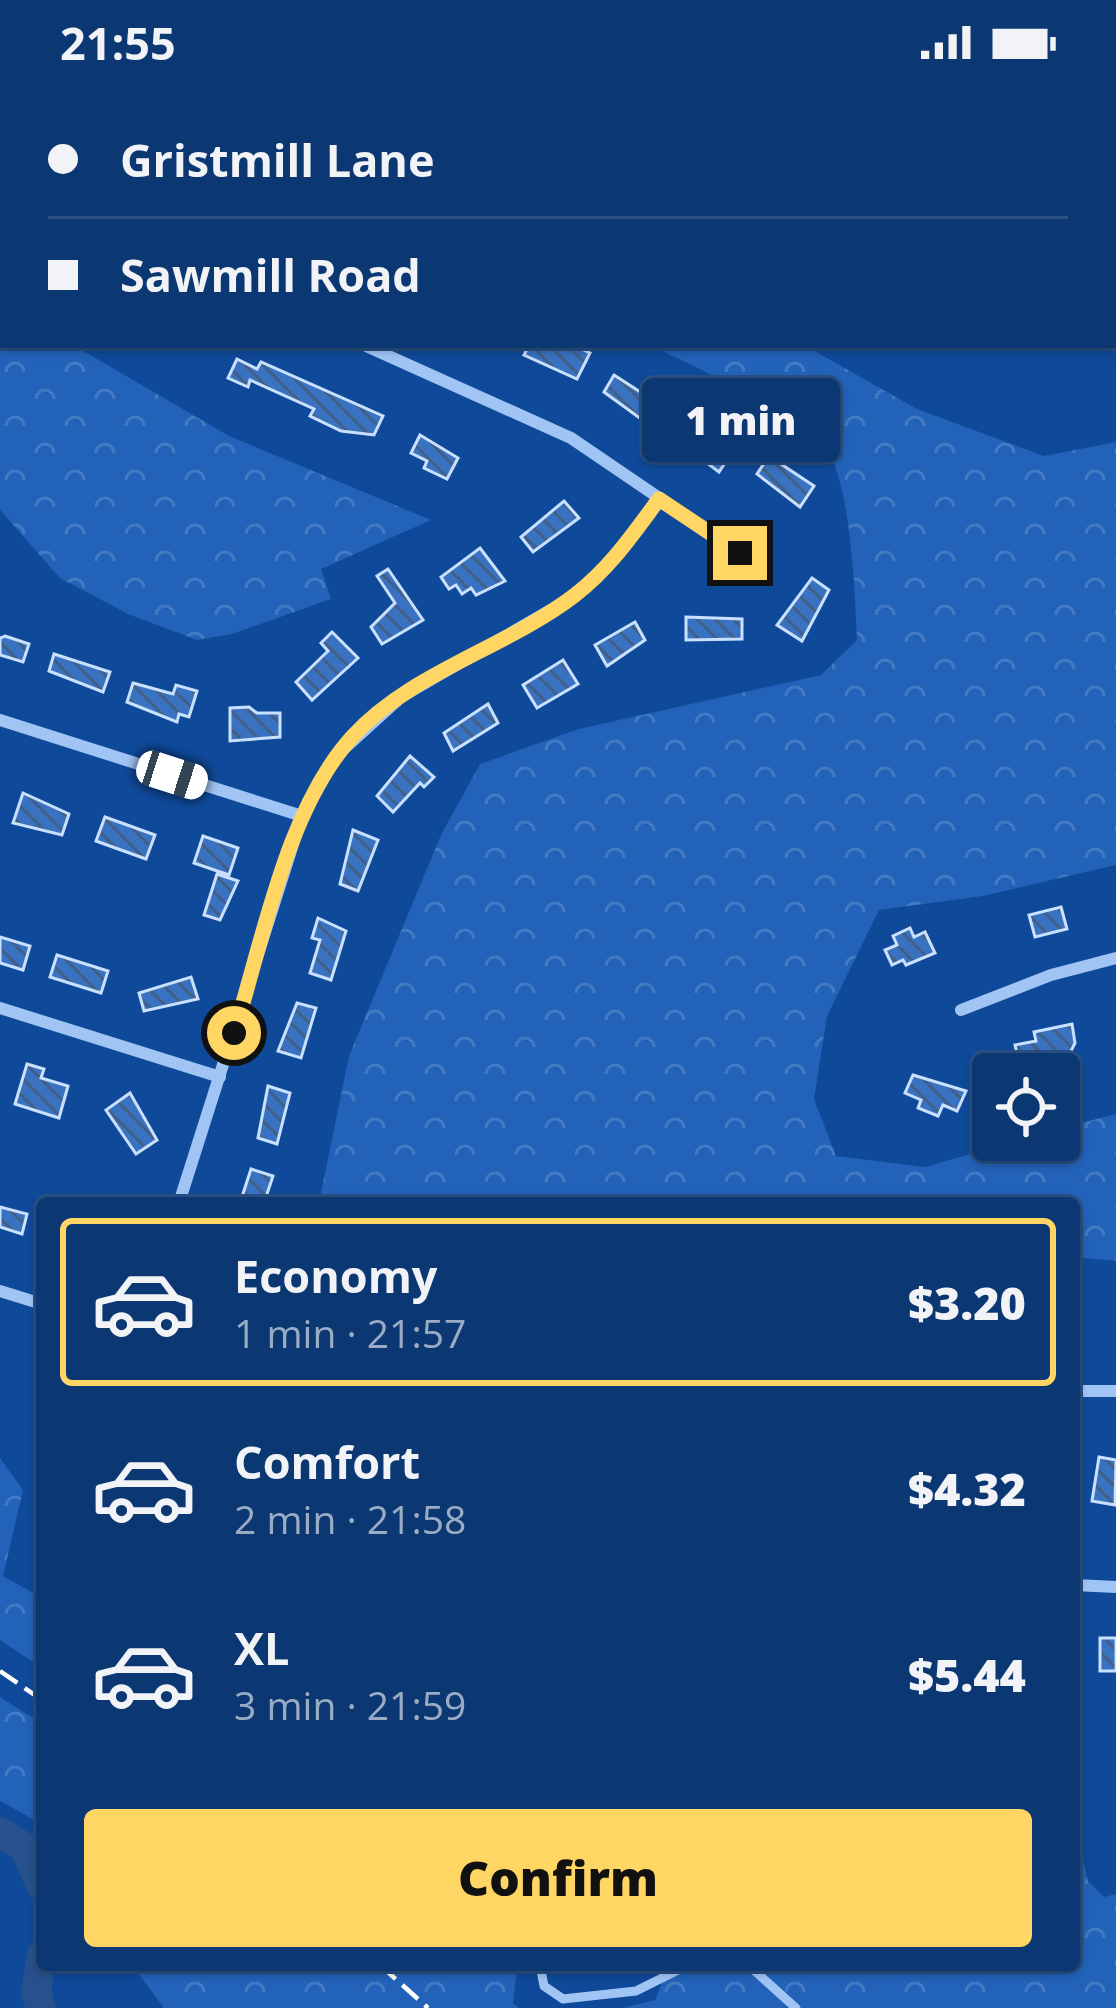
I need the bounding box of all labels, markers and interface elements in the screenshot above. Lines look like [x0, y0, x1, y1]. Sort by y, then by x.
text: 21:55 [60, 12, 176, 73]
text: Gristmill Lane [120, 129, 435, 190]
text: Sawmill Road [120, 244, 421, 305]
callout: 1 min [641, 379, 839, 463]
text: 1 min [686, 393, 796, 446]
route end [713, 526, 767, 580]
car [132, 747, 212, 803]
route start [207, 1006, 261, 1060]
map controls [972, 1053, 1080, 1161]
button: locate [972, 1053, 1080, 1161]
text: Economy [234, 1245, 437, 1306]
icon: car [90, 1248, 198, 1356]
text: $3.20 [908, 1272, 1026, 1333]
text: 1 min · 21:57 [234, 1306, 466, 1359]
text: Comfort [234, 1431, 420, 1492]
icon: car [90, 1434, 198, 1542]
text: $4.32 [908, 1458, 1026, 1519]
text: 2 min · 21:58 [234, 1492, 466, 1545]
text: XL [234, 1617, 289, 1678]
icon: car [90, 1620, 198, 1728]
text: $5.44 [908, 1644, 1026, 1705]
text: 3 min · 21:59 [234, 1678, 466, 1731]
button: Confirm [84, 1809, 1032, 1947]

